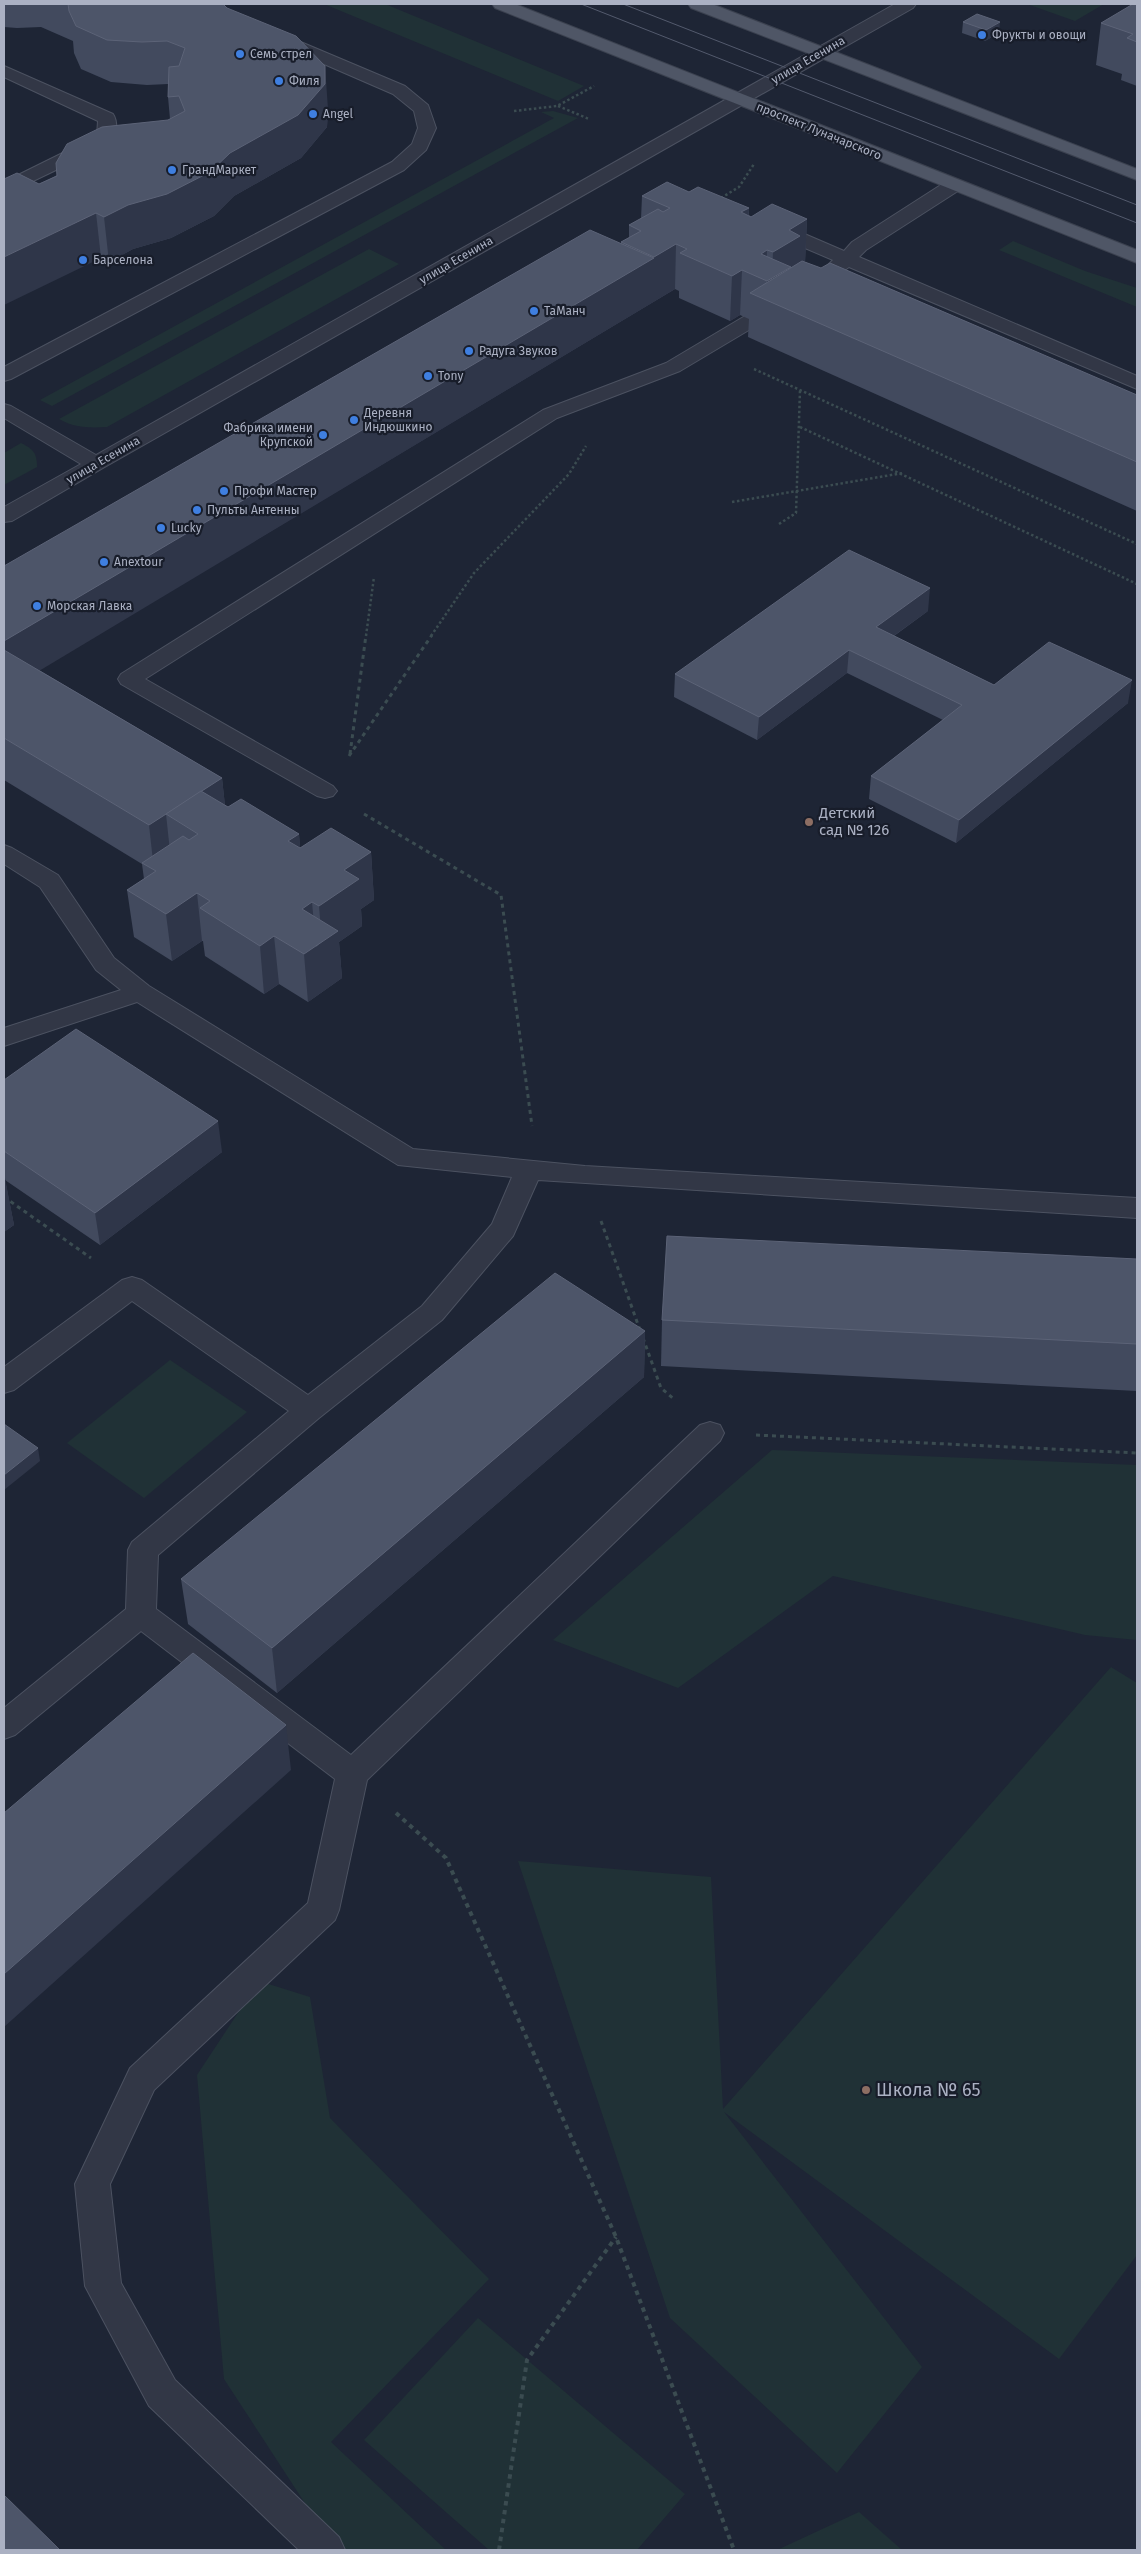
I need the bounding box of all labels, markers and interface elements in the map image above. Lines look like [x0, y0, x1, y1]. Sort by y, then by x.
place label: Фрукты и овощи [992, 28, 1086, 42]
marker: Фрукты и овощи [976, 29, 988, 41]
street label: улица Есенина [769, 33, 847, 87]
place label: Семь стрел [250, 47, 312, 61]
marker: Семь стрел [234, 48, 246, 60]
place label: Филя [289, 74, 320, 88]
marker: Филя [273, 75, 285, 87]
street label: проспект Луначарского [754, 99, 884, 163]
place label: Angel [323, 107, 353, 121]
marker: Angel [307, 108, 319, 120]
place label: ГрандМаркет [182, 163, 257, 177]
marker: ГрандМаркет [166, 164, 178, 176]
street label: улица Есенина [417, 233, 495, 287]
place label: Барселона [93, 253, 153, 267]
marker: Барселона [77, 254, 89, 266]
place label: ТаМанч [544, 304, 586, 318]
marker: ТаМанч [528, 305, 540, 317]
place label: Радуга Звуков [479, 344, 558, 358]
marker: Радуга Звуков [463, 345, 475, 357]
place label: Tony [438, 369, 464, 383]
marker: Tony [422, 370, 434, 382]
place label: Деревня Индюшкино [363, 406, 433, 434]
marker: Деревня Индюшкино [348, 414, 360, 426]
place label: Фабрика имени Крупской [224, 421, 313, 449]
marker: Фабрика имени Крупской [317, 429, 329, 441]
street label: улица Есенина [64, 433, 142, 487]
place label: Профи Мастер [234, 484, 317, 498]
marker: Профи Мастер [218, 485, 230, 497]
place label: Пульты Антенны [207, 503, 300, 517]
marker: Пульты Антенны [191, 504, 203, 516]
place label: Lucky [171, 521, 202, 535]
marker: Lucky [155, 522, 167, 534]
place label: Anextour [114, 555, 163, 569]
marker: Anextour [98, 556, 110, 568]
place label: Морская Лавка [47, 599, 132, 613]
marker: Морская Лавка [31, 600, 43, 612]
place label: Детский сад № 126 [818, 804, 889, 839]
marker: Детский сад № 126 [803, 816, 815, 828]
place label: Школа № 65 [876, 2079, 981, 2101]
marker: Школа № 65 [860, 2084, 872, 2096]

